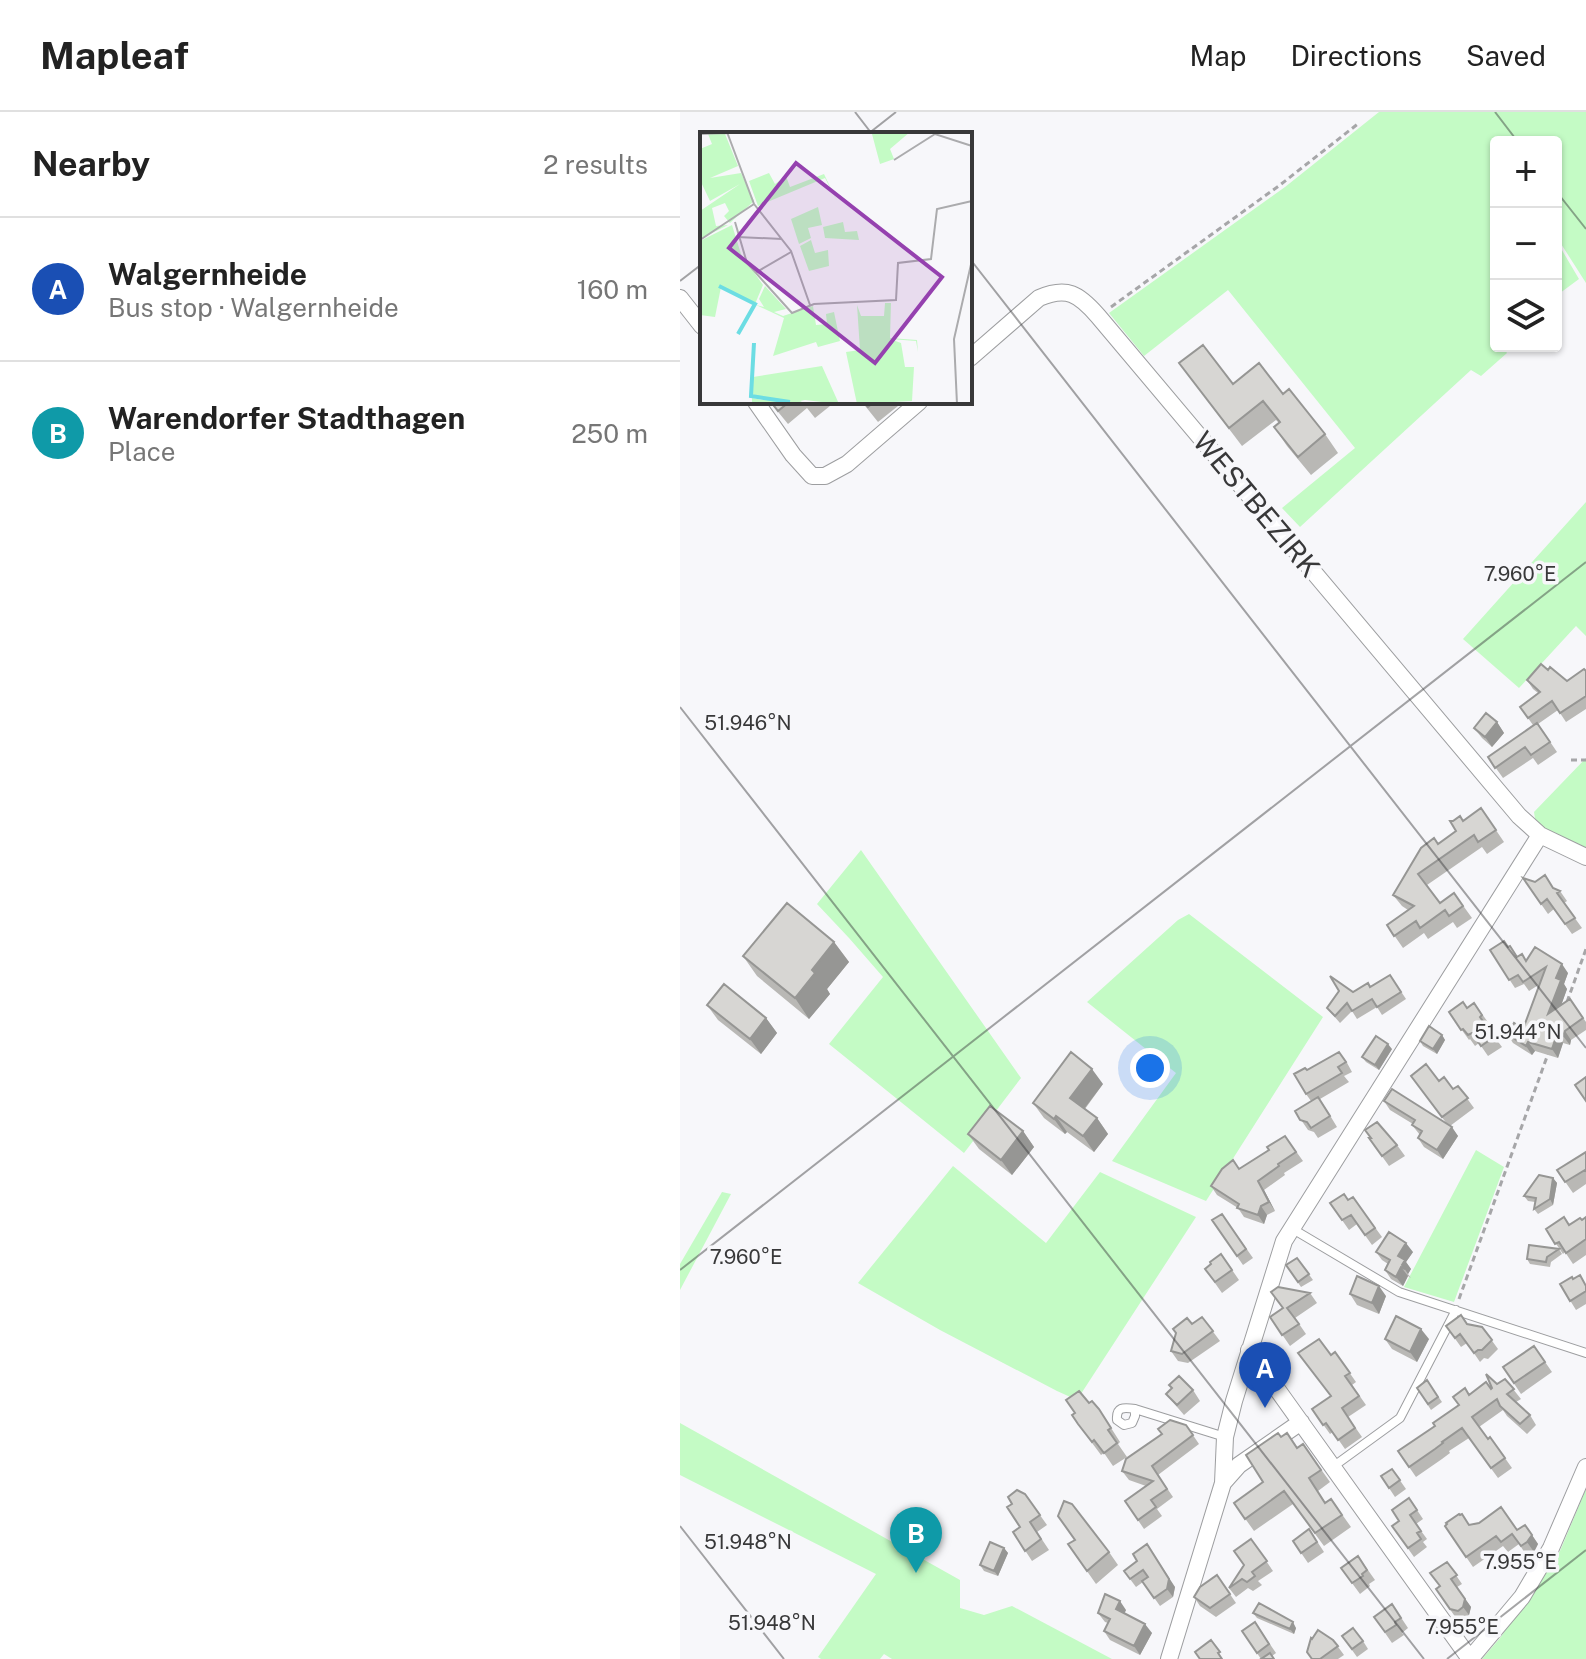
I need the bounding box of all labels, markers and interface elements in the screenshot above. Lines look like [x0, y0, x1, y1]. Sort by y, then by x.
text: Mapleaf [40, 33, 189, 78]
text: Map [1190, 39, 1246, 72]
text: Directions [1290, 39, 1422, 72]
text: Saved [1466, 39, 1546, 72]
inset map [700, 132, 972, 404]
map controls [1490, 136, 1562, 352]
button: + [1490, 136, 1562, 208]
text: Nearby [32, 144, 150, 184]
text: 2 results [543, 149, 648, 180]
button: − [1490, 208, 1562, 280]
text: Walgernheide [108, 256, 307, 292]
text: A [49, 274, 67, 305]
text: 160 m [577, 274, 648, 305]
button: layers [1490, 280, 1562, 352]
text: Bus stop · Walgernheide [108, 292, 399, 323]
text: Warendorfer Stadthagen [108, 400, 465, 436]
text: B [49, 418, 67, 449]
text: 250 m [571, 418, 648, 449]
street label: WESTBEZIRK [1187, 425, 1327, 583]
text: Place [108, 436, 175, 467]
text: 7.960°E [1484, 562, 1556, 586]
text: 51.946°N [704, 711, 792, 735]
text: 51.944°N [1474, 1020, 1562, 1044]
your location [1130, 1048, 1170, 1088]
text: 7.960°E [710, 1245, 782, 1269]
pin: A [1239, 1342, 1291, 1408]
pin: B [890, 1507, 942, 1573]
text: 51.948°N [704, 1530, 792, 1554]
text: 7.955°E [1483, 1550, 1557, 1574]
text: 51.948°N [728, 1611, 816, 1635]
text: 7.955°E [1425, 1615, 1499, 1639]

